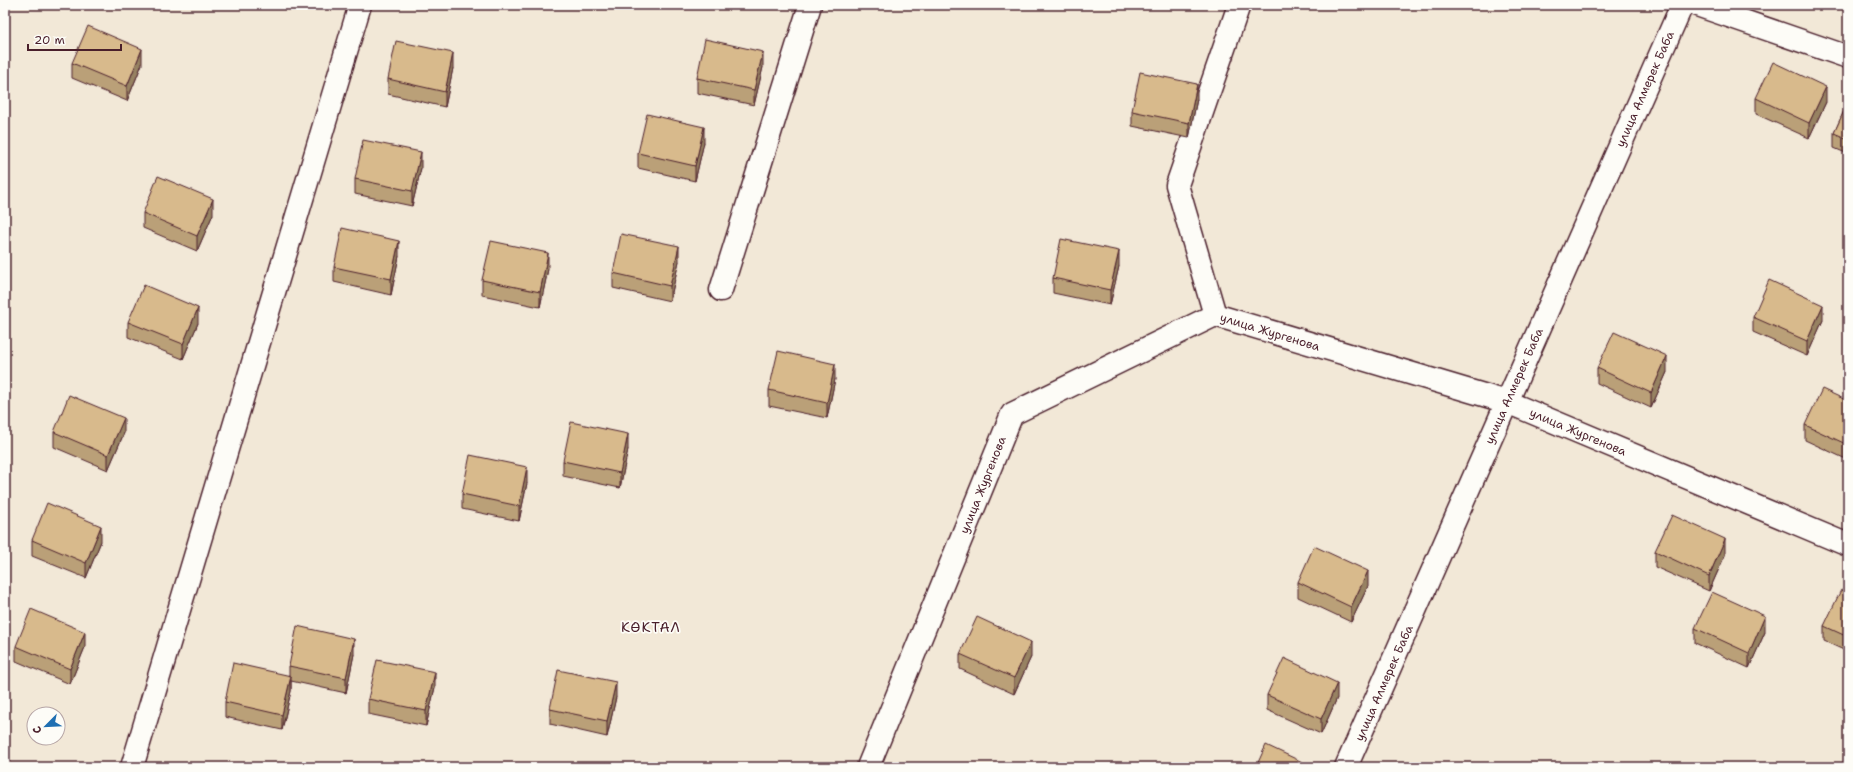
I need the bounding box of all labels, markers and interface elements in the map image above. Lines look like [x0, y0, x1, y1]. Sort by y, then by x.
scale bar [28, 26, 121, 52]
street label: улица Алмерек Баба [1612, 28, 1678, 150]
text: 20 m [34, 32, 65, 48]
street label: улица Жургенова [1218, 309, 1322, 355]
street label: улица Алмерек Баба [1481, 325, 1547, 447]
street label: улица Жургенова [1527, 404, 1629, 460]
street label: улица Жургенова [956, 433, 1010, 536]
district label: КӨКТАЛ [621, 618, 681, 636]
street label: улица Алмерек Баба [1351, 622, 1417, 744]
north arrow [26, 706, 66, 746]
text: С [29, 724, 46, 736]

